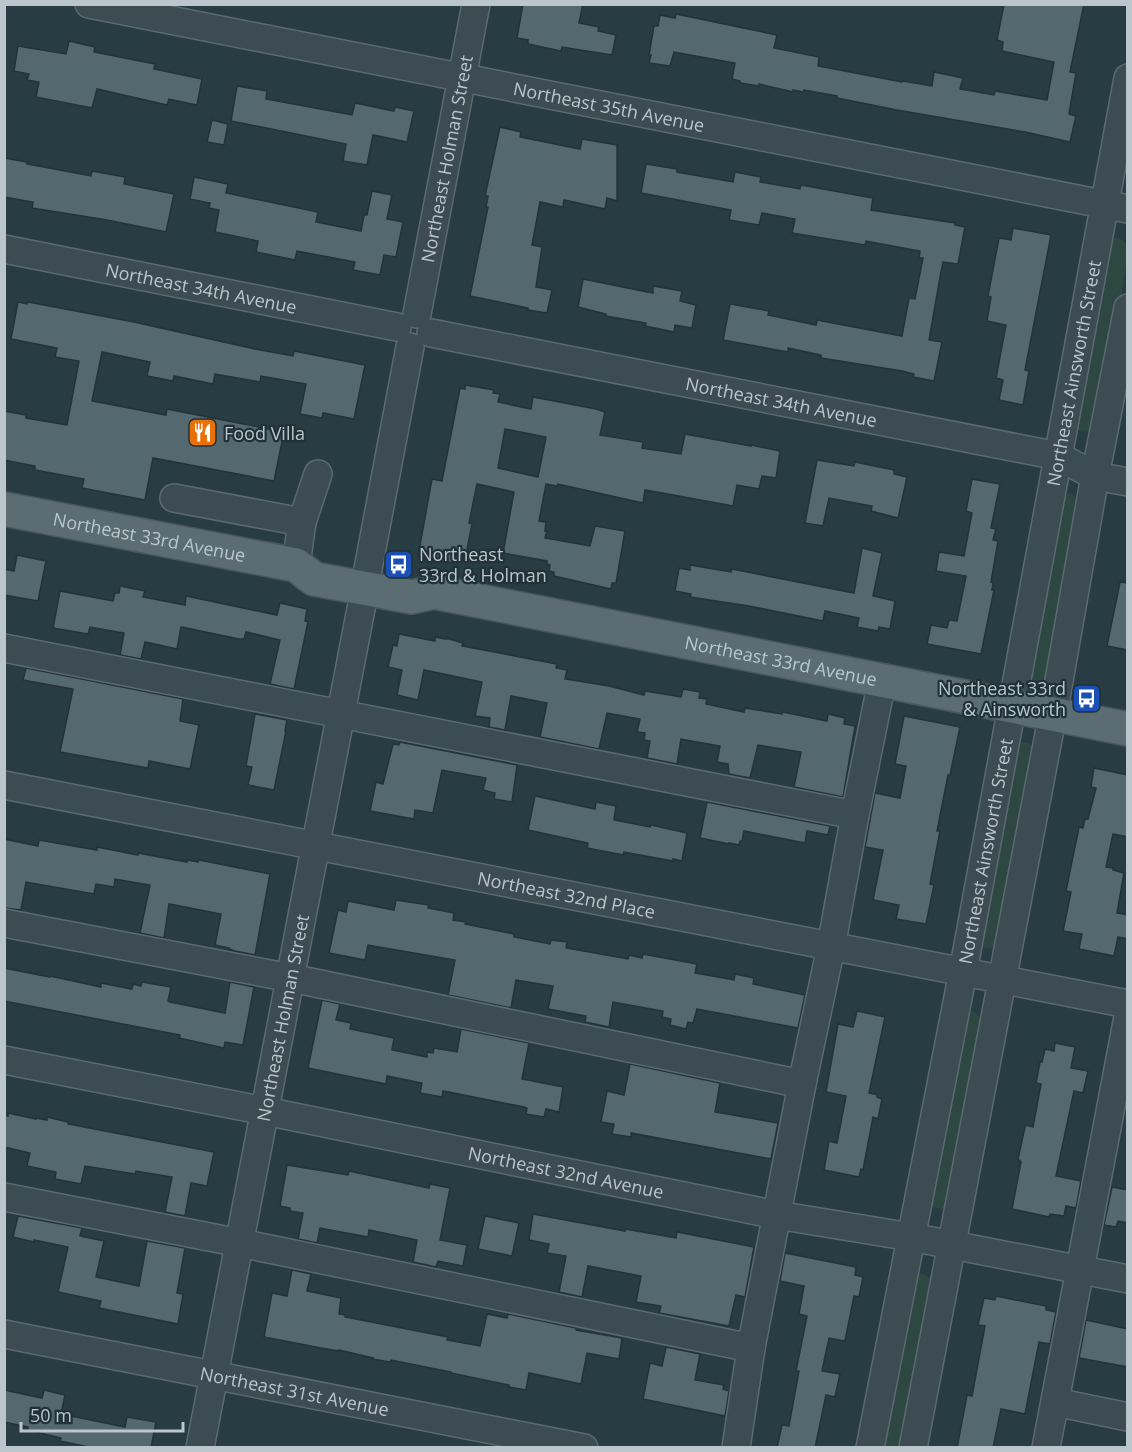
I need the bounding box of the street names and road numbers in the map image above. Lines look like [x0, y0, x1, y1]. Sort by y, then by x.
street label: Northeast Holman Street [415, 53, 478, 264]
street label: Northeast 35th Avenue [511, 76, 707, 137]
street label: Northeast 34th Avenue [103, 257, 299, 319]
street label: Northeast Ainsworth Street [1041, 258, 1106, 488]
street label: Northeast 34th Avenue [684, 371, 879, 432]
street label: Northeast 33rd Avenue [51, 507, 248, 567]
street label: Northeast 33rd Avenue [683, 630, 879, 691]
street label: Northeast Ainsworth Street [953, 736, 1018, 966]
street label: Northeast 32nd Place [476, 866, 657, 924]
street label: Northeast Holman Street [251, 912, 314, 1123]
street label: Northeast 32nd Avenue [466, 1141, 666, 1204]
street label: Northeast 31st Avenue [198, 1361, 391, 1421]

